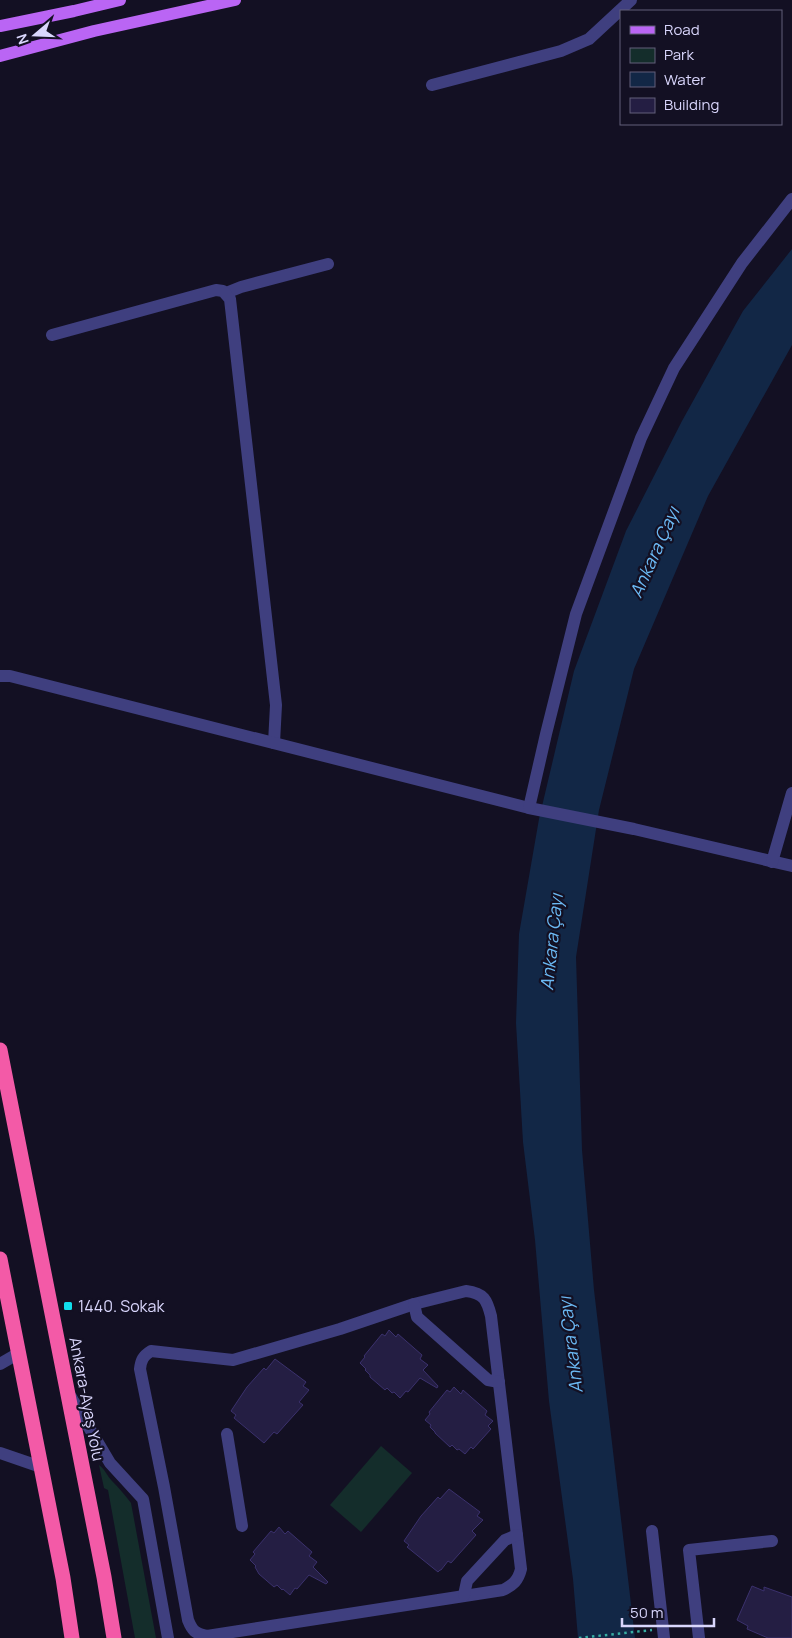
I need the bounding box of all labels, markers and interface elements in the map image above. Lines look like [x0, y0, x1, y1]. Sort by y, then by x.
north arrow [10, 10, 60, 60]
legend [620, 10, 782, 125]
text: Road [664, 19, 700, 40]
text: N [12, 32, 33, 47]
text: Park [664, 44, 694, 65]
text: Water [664, 69, 706, 90]
text: Building [664, 94, 719, 115]
water label: Ankara Çayı [623, 501, 685, 601]
water label: Ankara Çayı [534, 891, 568, 991]
water label: Ankara Çayı [552, 1294, 588, 1395]
place label: 1440. Sokak [78, 1295, 165, 1317]
marker: 1440. Sokak [62, 1300, 74, 1312]
street label: Ankara-Ayaş Yolu [64, 1335, 110, 1463]
scale bar [622, 1596, 714, 1628]
text: 50 m [630, 1602, 664, 1623]

